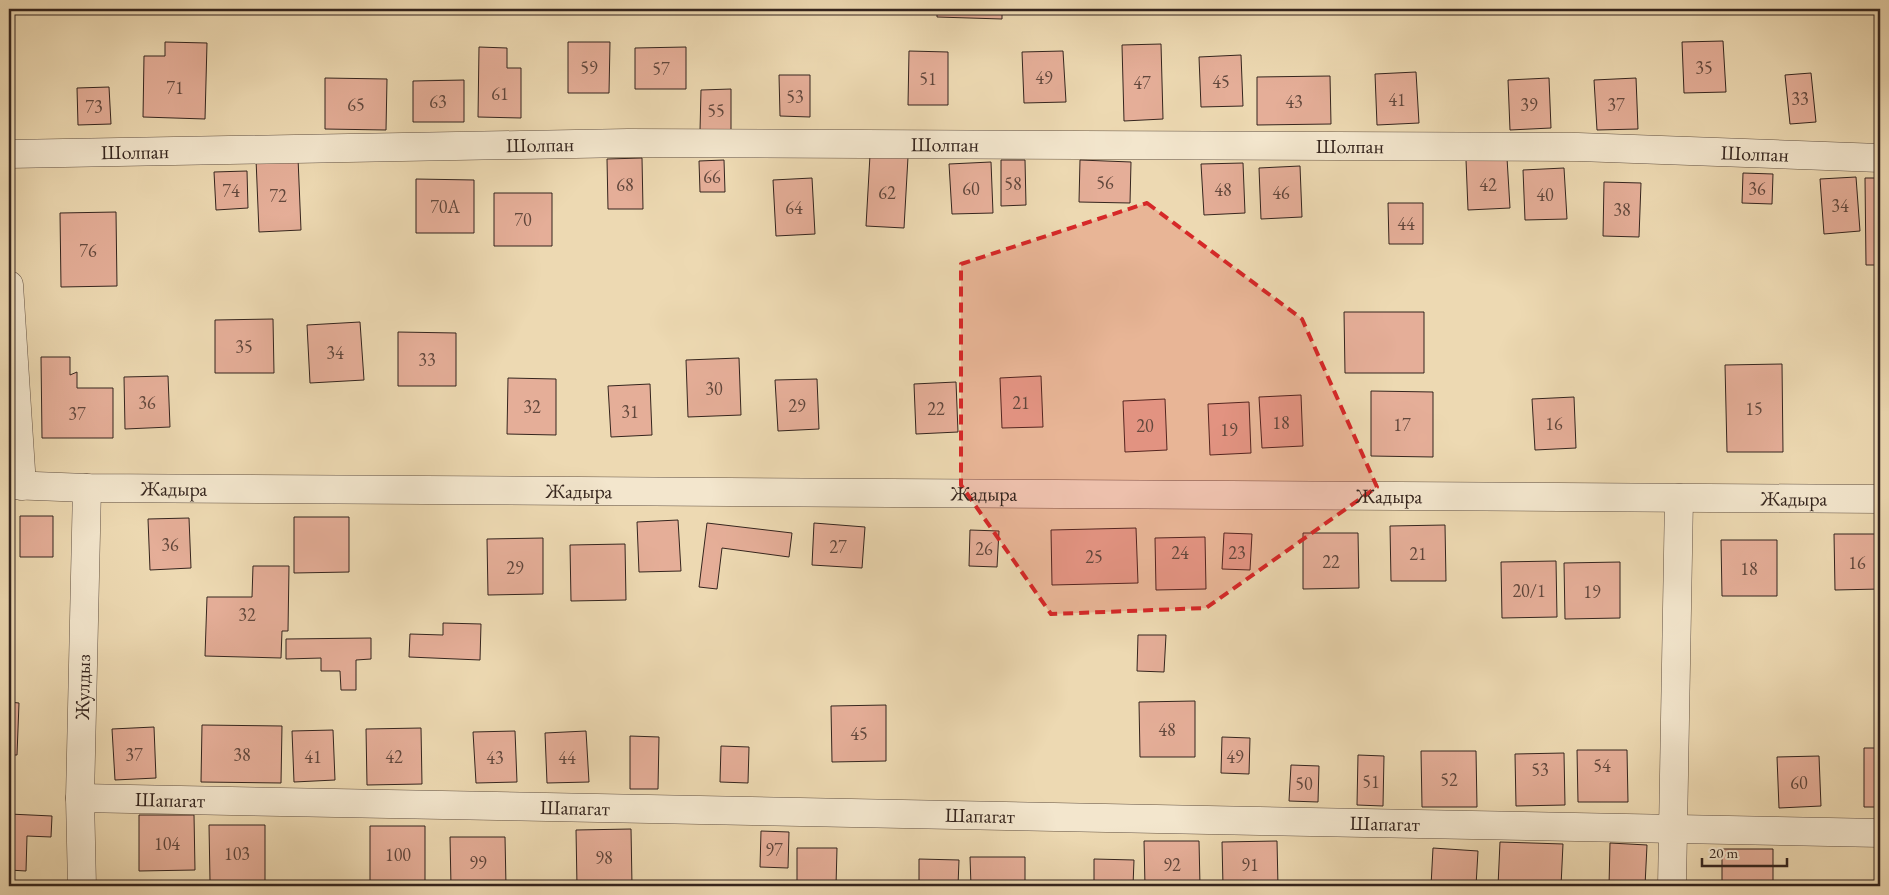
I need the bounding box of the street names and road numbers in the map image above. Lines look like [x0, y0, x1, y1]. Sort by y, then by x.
street label: Шолпан [506, 131, 574, 158]
street label: Шолпан [911, 131, 979, 157]
street label: Шолпан [1316, 133, 1384, 159]
street label: Шолпан [101, 138, 169, 165]
street label: Шолпан [1720, 139, 1789, 168]
street label: Жадыра [139, 475, 208, 502]
street label: Жадыра [544, 478, 612, 504]
street label: Жадыра [949, 480, 1017, 507]
street label: Жадыра [1354, 483, 1422, 509]
street label: Жадыра [1759, 485, 1827, 512]
street label: Жулдыз [69, 654, 96, 721]
street label: Шапагат [135, 786, 205, 813]
street label: Шапагат [540, 794, 610, 821]
street label: Шапагат [945, 802, 1015, 829]
street label: Шапагат [1350, 810, 1420, 837]

